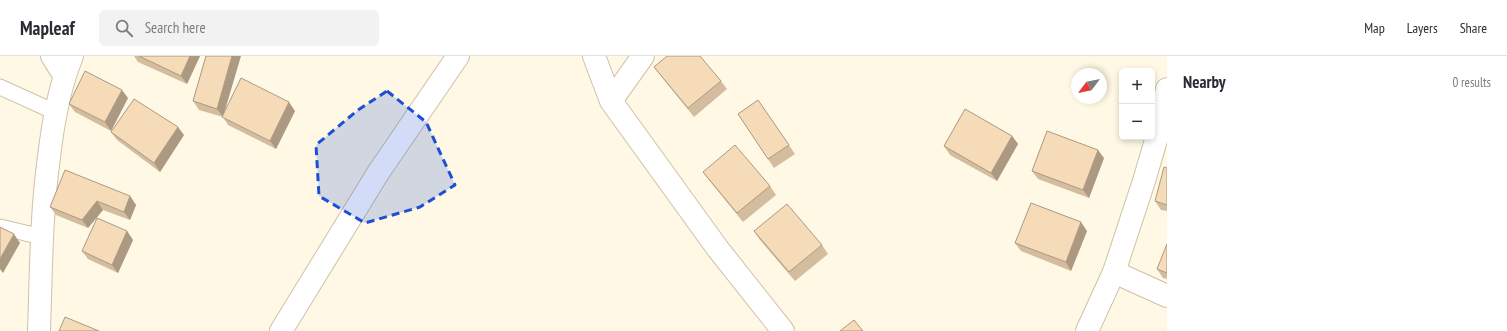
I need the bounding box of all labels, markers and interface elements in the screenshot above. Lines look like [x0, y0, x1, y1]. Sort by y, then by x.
search box [99, 10, 379, 46]
text: Mapleaf [20, 16, 75, 40]
icon: search [113, 17, 135, 39]
text: Search here [145, 18, 206, 37]
text: Map [1364, 19, 1385, 37]
text: Layers [1407, 19, 1438, 37]
text: Share [1460, 19, 1487, 37]
north arrow [1071, 68, 1107, 104]
map controls [1119, 68, 1155, 140]
button: + [1119, 68, 1155, 104]
text: Nearby [1183, 71, 1226, 93]
text: 0 results [1452, 74, 1491, 91]
button: − [1119, 104, 1155, 140]

